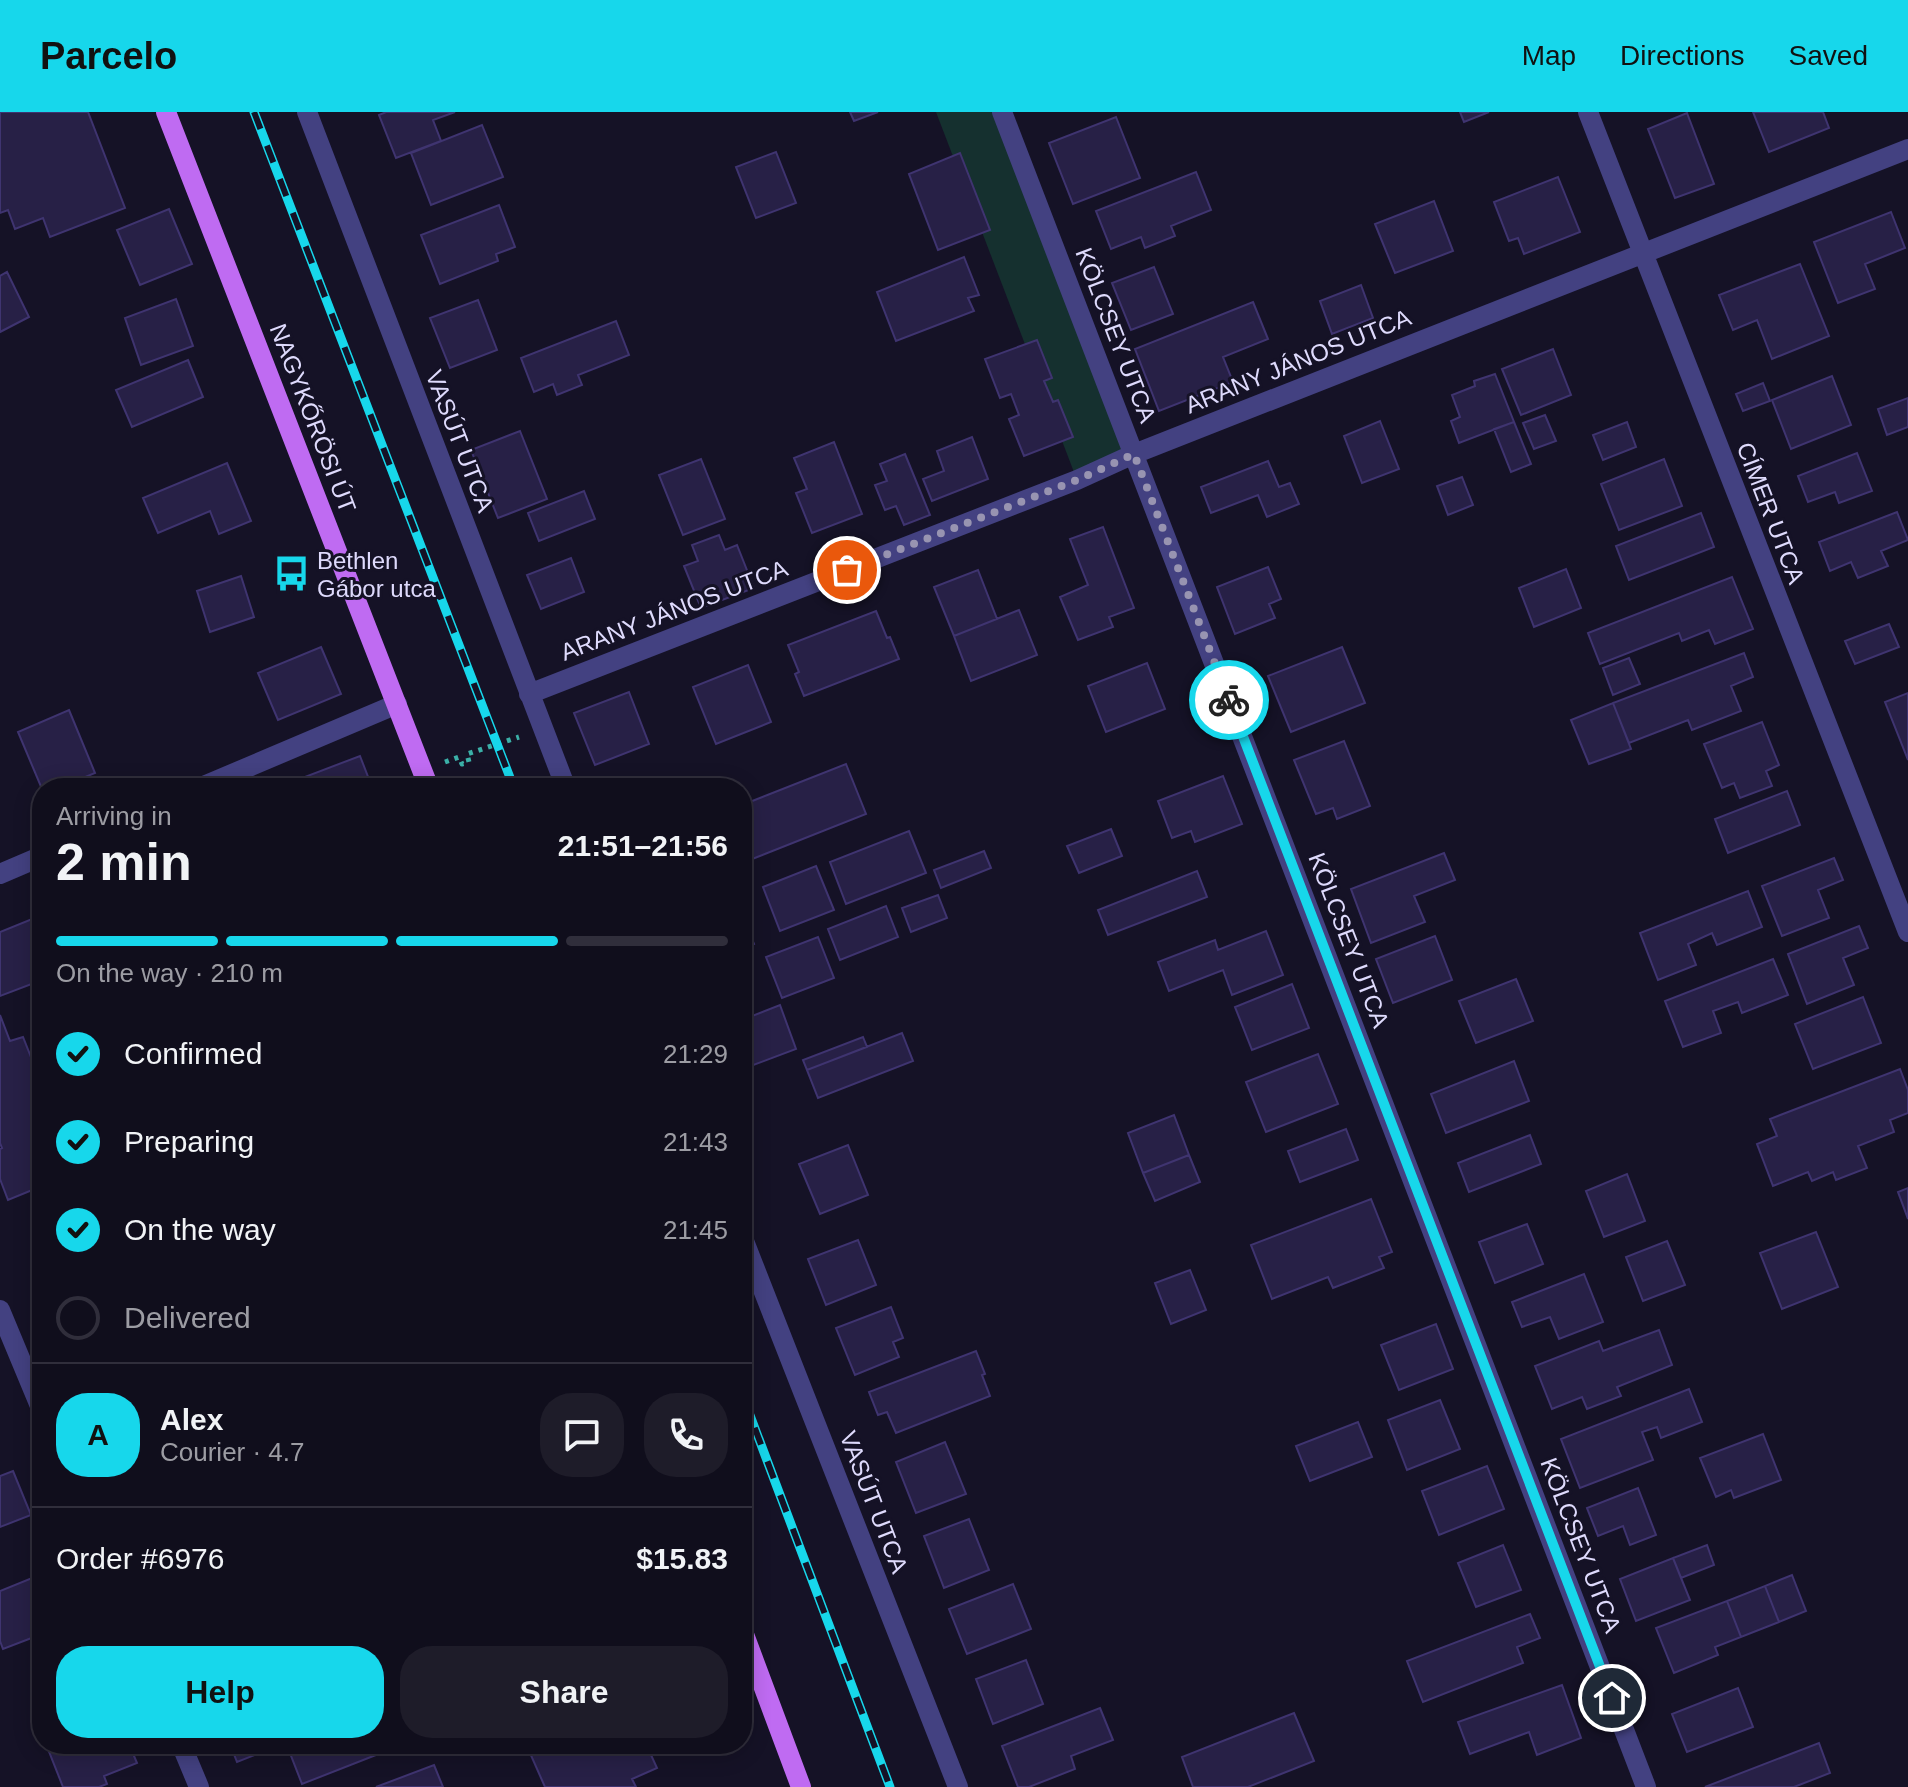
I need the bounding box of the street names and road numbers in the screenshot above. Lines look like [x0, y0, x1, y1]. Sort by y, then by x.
street label: KÖLCSEY UTCA [1070, 244, 1162, 426]
street label: ARANY JÁNOS UTCA [1181, 303, 1415, 419]
street label: NAGYKŐRÖSI ÚT [265, 320, 362, 517]
street label: VASÚT UTCA [421, 366, 499, 516]
street label: CÍMER UTCA [1732, 438, 1810, 588]
street label: ARANY JÁNOS UTCA [557, 554, 791, 666]
street label: KÖLCSEY UTCA [1303, 849, 1395, 1031]
street label: VASÚT UTCA [835, 1427, 913, 1577]
street label: KÖLCSEY UTCA [1535, 1454, 1627, 1636]

